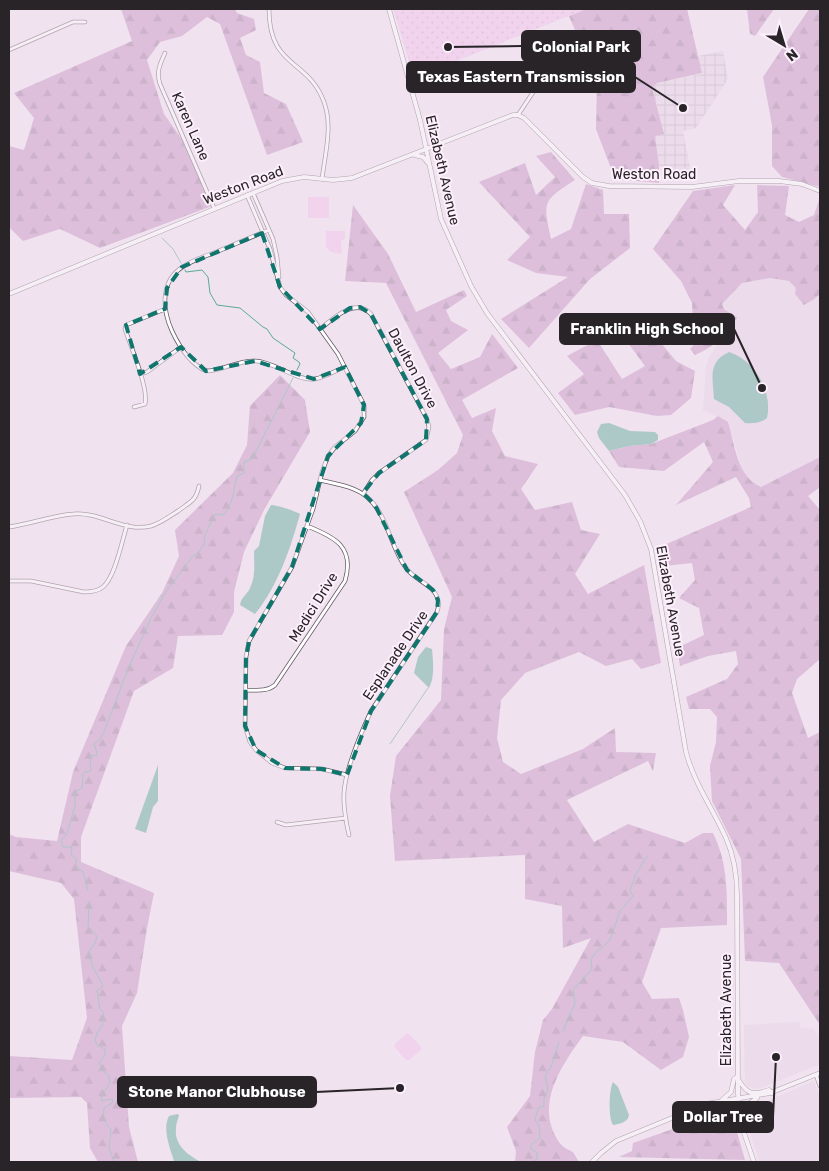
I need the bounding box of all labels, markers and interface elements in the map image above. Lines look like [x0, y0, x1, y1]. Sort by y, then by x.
north arrow [759, 20, 809, 70]
callout: Colonial Park [522, 31, 640, 61]
text: Colonial Park [532, 38, 630, 56]
text: N [782, 45, 801, 65]
callout: Texas Eastern Transmission [407, 62, 635, 92]
text: Texas Eastern Transmission [417, 68, 625, 86]
street label: Karen Lane [168, 89, 213, 163]
street label: Elizabeth Avenue [422, 113, 463, 227]
street label: Weston Road [201, 162, 286, 209]
street label: Weston Road [612, 166, 696, 183]
callout: Franklin High School [560, 314, 734, 344]
text: Franklin High School [570, 320, 724, 338]
street label: Daulton Drive [384, 325, 441, 411]
street label: Elizabeth Avenue [652, 544, 689, 658]
street label: Medici Drive [285, 569, 342, 645]
street label: Esplanade Drive [359, 607, 432, 703]
street label: Elizabeth Avenue [718, 954, 735, 1066]
callout: Stone Manor Clubhouse [118, 1077, 316, 1107]
text: Stone Manor Clubhouse [128, 1083, 306, 1101]
callout: Dollar Tree [673, 1102, 773, 1132]
text: Dollar Tree [683, 1108, 763, 1126]

